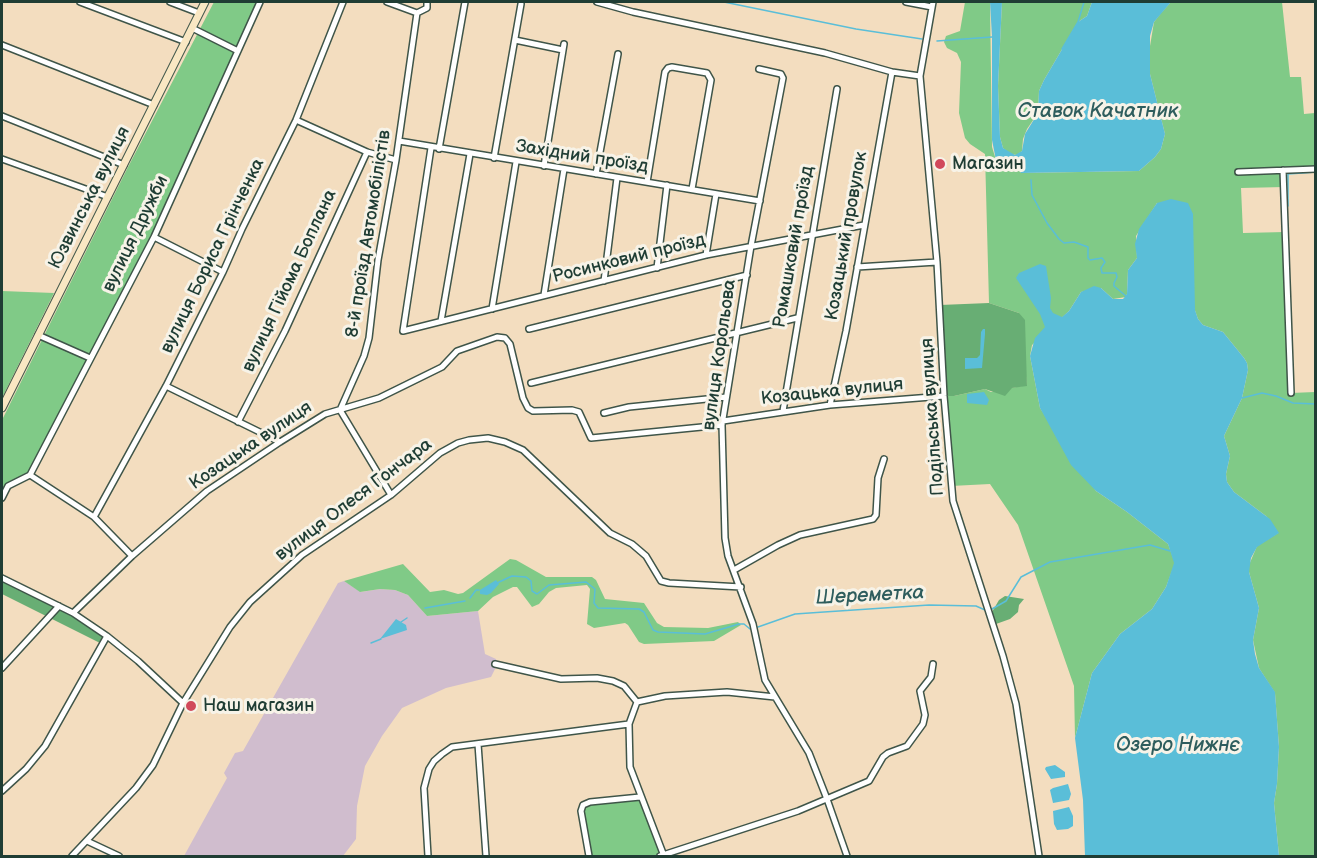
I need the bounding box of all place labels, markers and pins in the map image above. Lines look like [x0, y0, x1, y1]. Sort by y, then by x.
place label: Магазин [952, 153, 1024, 175]
marker: Магазин [933, 157, 947, 171]
place label: Наш магазин [203, 695, 314, 717]
marker: Наш магазин [184, 699, 198, 713]

